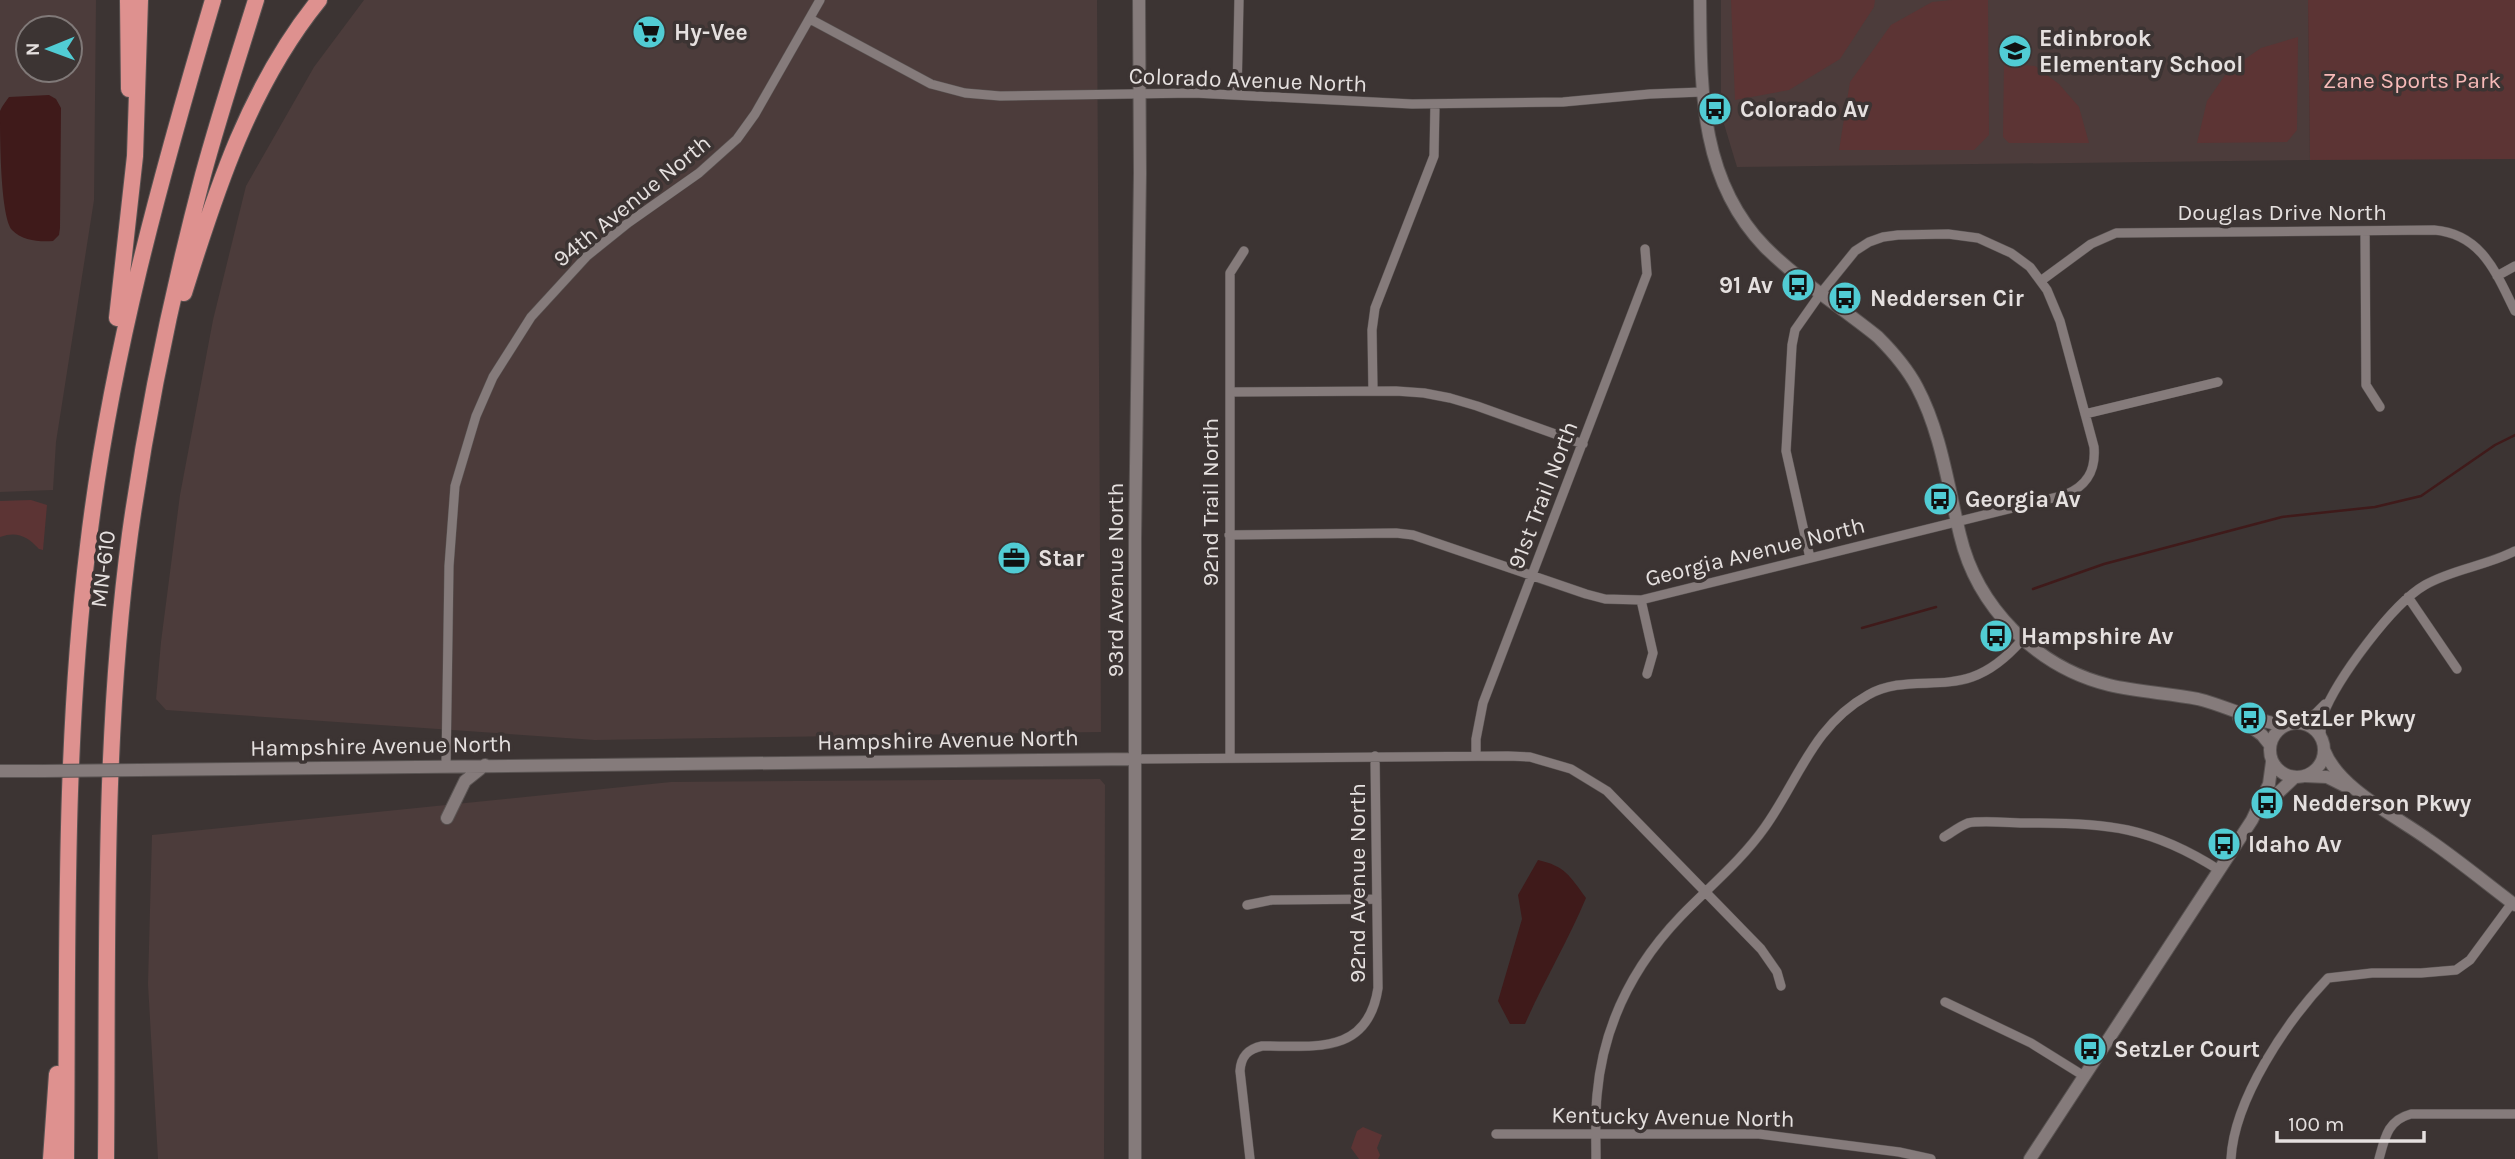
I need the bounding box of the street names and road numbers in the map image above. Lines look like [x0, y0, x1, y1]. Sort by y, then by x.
street label: Colorado Avenue North [1128, 62, 1368, 98]
street label: 94th Avenue North [548, 129, 716, 273]
street label: Douglas Drive North [2177, 199, 2387, 226]
street label: 91st Trail North [1502, 417, 1584, 573]
street label: 92nd Trail North [1197, 418, 1224, 586]
street label: 93rd Avenue North [1102, 483, 1129, 677]
street label: Georgia Avenue North [1642, 512, 1868, 592]
street label: MN-610 [85, 529, 121, 609]
street label: Hampshire Avenue North [817, 724, 1079, 756]
street label: Hampshire Avenue North [250, 730, 512, 762]
street label: 92nd Avenue North [1344, 783, 1371, 983]
street label: Kentucky Avenue North [1551, 1101, 1795, 1133]

